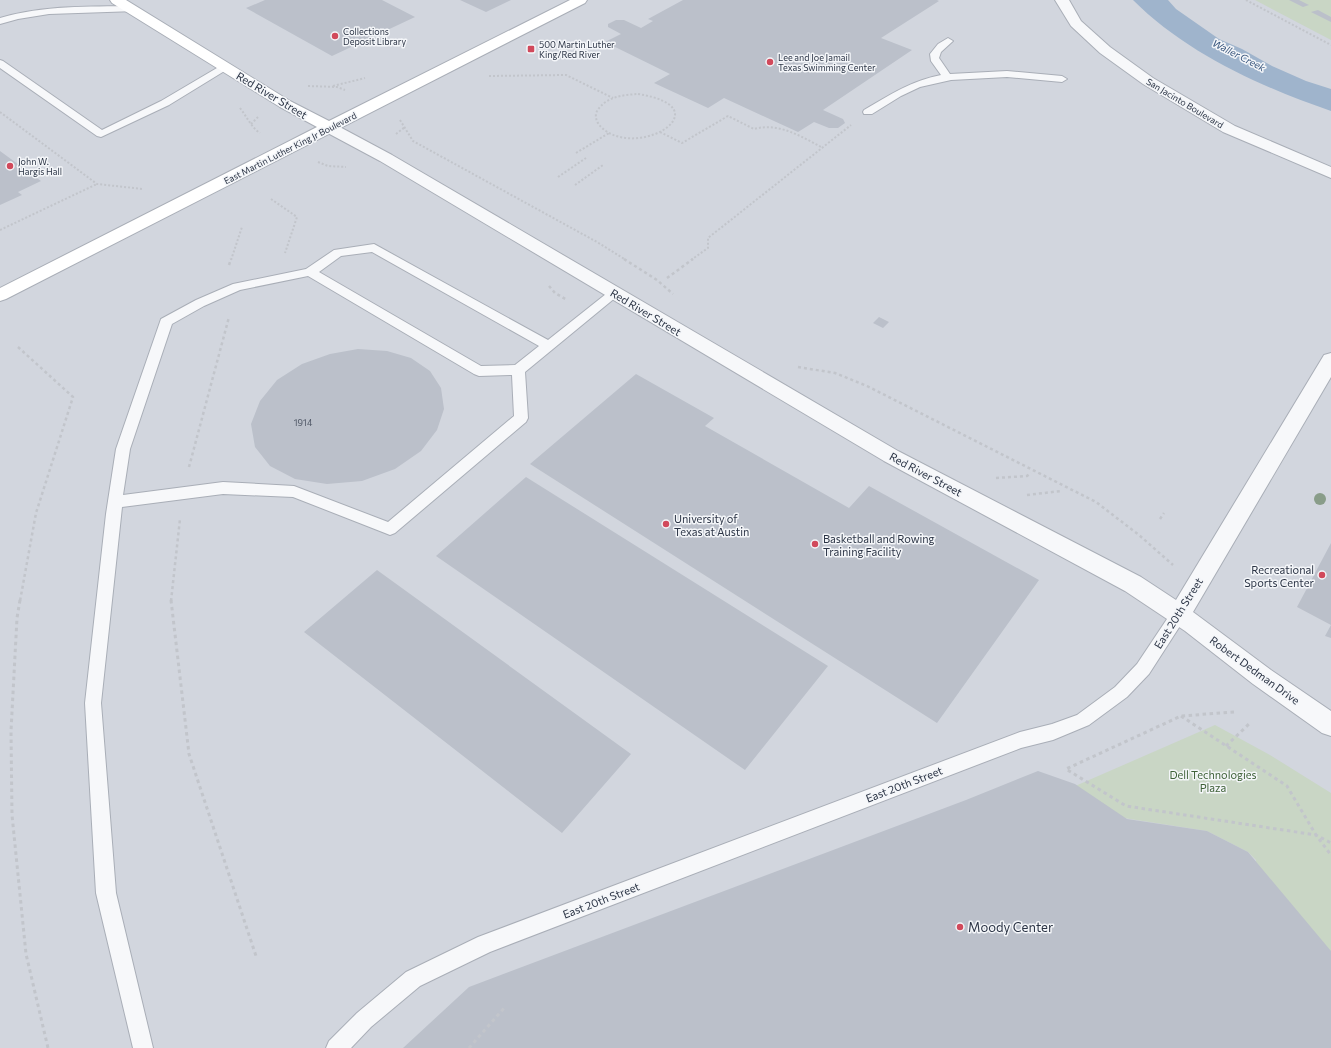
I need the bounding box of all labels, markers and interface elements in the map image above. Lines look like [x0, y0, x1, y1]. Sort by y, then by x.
place label: Collections Deposit Library [343, 26, 406, 47]
marker: Collections Deposit Library [330, 31, 340, 41]
water label: Waller Creek [1211, 37, 1268, 74]
place label: 500 Martin Luther King/Red River [539, 39, 615, 60]
marker: 500 Martin Luther King/Red River [526, 44, 536, 54]
place label: Lee and Joe Jamail Texas Swimming Center [778, 52, 876, 73]
marker: Lee and Joe Jamail Texas Swimming Center [765, 57, 775, 67]
street label: Red River Street [234, 69, 310, 122]
street label: San Jacinto Boulevard [1145, 76, 1225, 130]
street label: East Martin Luther King Jr Boulevard [222, 110, 358, 186]
place label: John W. Hargis Hall [18, 156, 62, 177]
marker: John W. Hargis Hall [5, 161, 15, 171]
street label: Red River Street [608, 286, 684, 339]
house number: 1914 [294, 417, 313, 428]
street label: Red River Street [887, 449, 965, 499]
place label: University of Texas at Austin [674, 512, 749, 538]
marker: University of Texas at Austin [661, 519, 671, 529]
place label: Basketball and Rowing Training Facility [823, 532, 935, 558]
marker: Basketball and Rowing Training Facility [810, 539, 820, 549]
place label: Recreational Sports Center [1244, 563, 1315, 589]
marker: Recreational Sports Center [1317, 570, 1327, 580]
street label: East 20th Street [1151, 575, 1205, 651]
street label: Robert Dedman Drive [1208, 633, 1302, 707]
street label: East 20th Street [864, 763, 945, 805]
park label: Dell Technologies Plaza [1169, 768, 1257, 794]
street label: East 20th Street [561, 879, 642, 921]
place label: Moody Center [968, 919, 1053, 935]
marker: Moody Center [955, 922, 965, 932]

